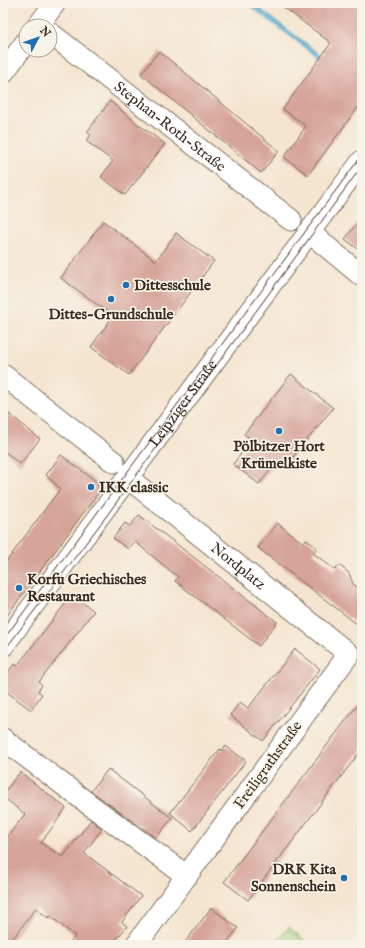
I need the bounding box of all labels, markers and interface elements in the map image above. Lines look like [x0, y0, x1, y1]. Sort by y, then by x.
north arrow [18, 18, 58, 58]
text: N [36, 23, 54, 41]
street label: Stephan-Roth-Straße [110, 77, 230, 176]
place label: Dittesschule [134, 276, 211, 295]
marker: Dittesschule [121, 280, 131, 290]
marker: Dittes-Grundschule [106, 294, 116, 304]
place label: Dittes-Grundschule [49, 305, 174, 324]
street label: Leipziger Straße [144, 356, 221, 451]
marker: Pölbitzer Hort Krümelkiste [274, 426, 284, 436]
place label: Pölbitzer Hort Krümelkiste [233, 437, 326, 473]
place label: IKK classic [99, 478, 169, 497]
marker: IKK classic [86, 482, 96, 492]
street label: Nordplatz [207, 538, 270, 594]
place label: Korfu Griechisches Restaurant [27, 570, 147, 606]
marker: Korfu Griechisches Restaurant [14, 583, 24, 593]
street label: Freiligrathstraße [230, 717, 306, 813]
place label: DRK Kita Sonnenschein [251, 860, 337, 896]
marker: DRK Kita Sonnenschein [339, 873, 349, 883]

